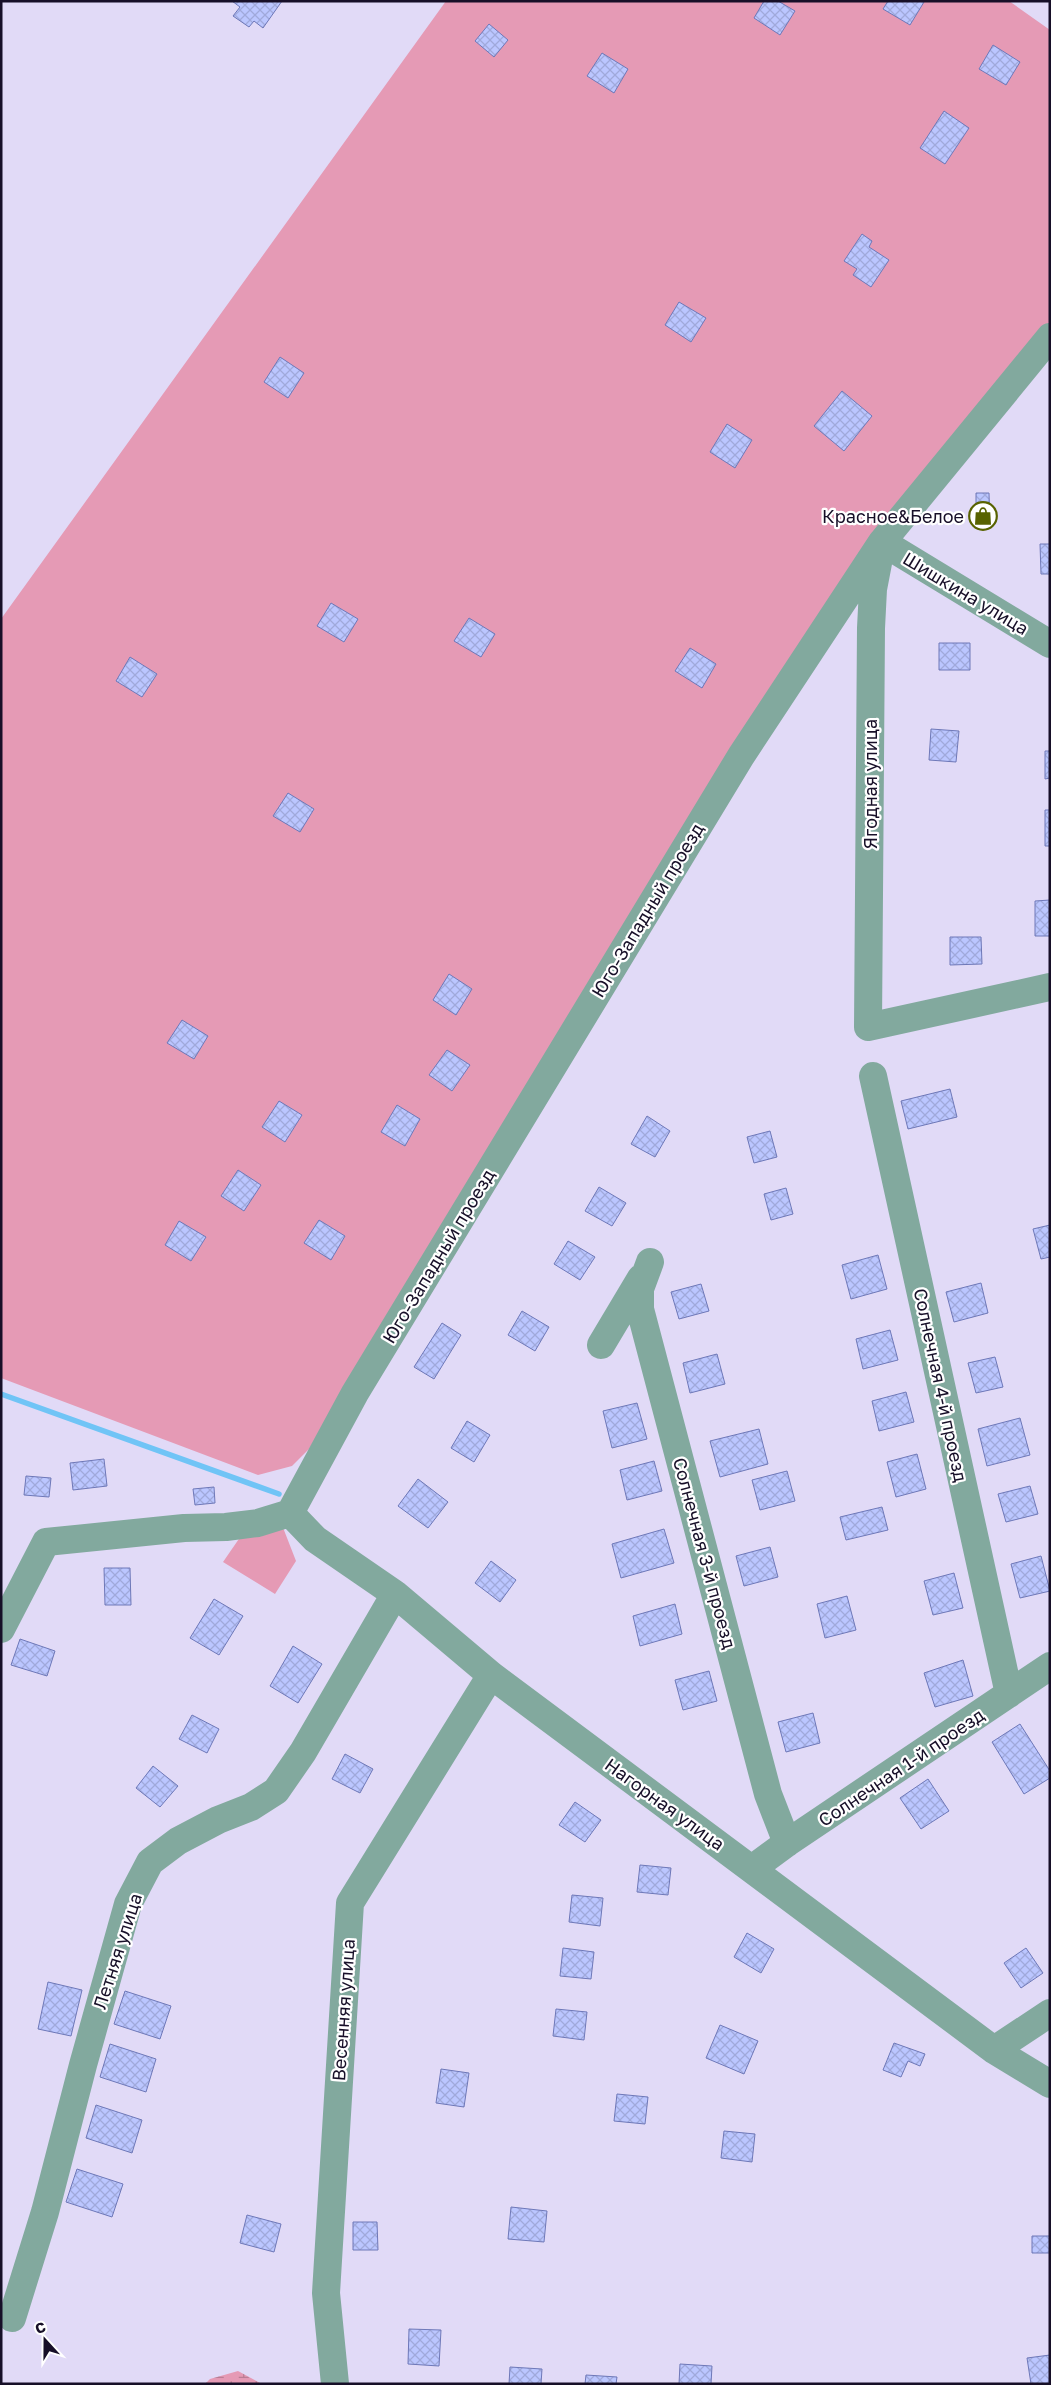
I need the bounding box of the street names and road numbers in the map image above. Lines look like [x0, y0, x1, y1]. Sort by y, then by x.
street label: Шишкина улица [899, 547, 1033, 639]
street label: Ягодная улица [859, 719, 881, 849]
street label: Юго-Западный проезд [586, 819, 708, 1001]
street label: Юго-Западный проезд [377, 1165, 499, 1347]
street label: Солнечная 4-й проезд [910, 1286, 972, 1484]
street label: Солнечная 3-й проезд [669, 1455, 741, 1651]
street label: Солнечная 1-й проезд [814, 1703, 988, 1831]
street label: Нагорная улица [601, 1753, 729, 1855]
street label: Летняя улица [88, 1890, 146, 2012]
street label: Весенняя улица [327, 1938, 359, 2082]

